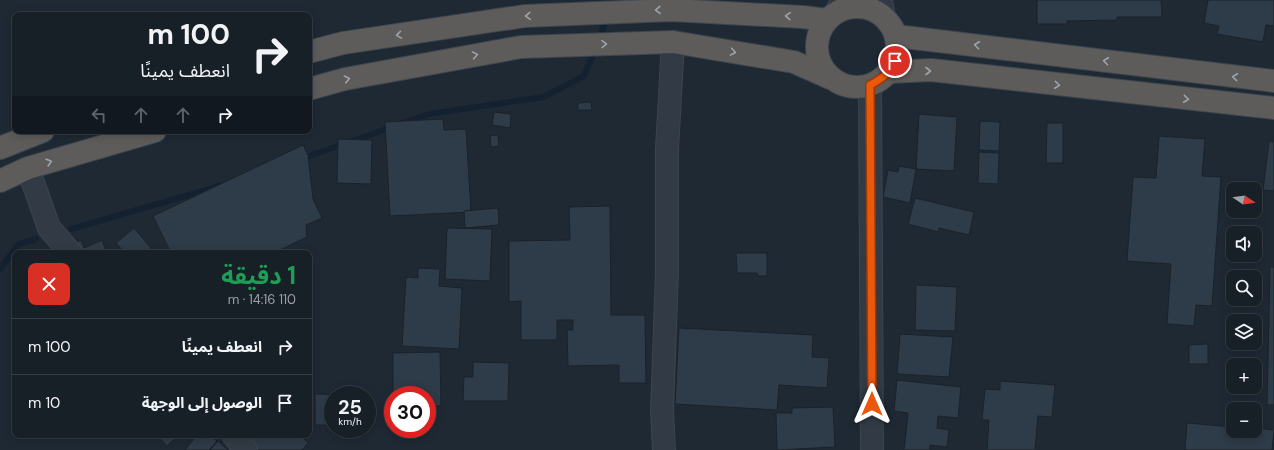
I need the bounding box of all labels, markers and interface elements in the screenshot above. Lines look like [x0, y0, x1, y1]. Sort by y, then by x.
one-way arrow [655, 6, 661, 15]
one-way arrow [525, 11, 531, 20]
one-way arrow [785, 12, 791, 20]
text: 100 m [147, 16, 230, 53]
icon: right [244, 28, 296, 80]
one-way arrow [396, 30, 402, 39]
one-way arrow [601, 40, 607, 48]
one-way arrow [974, 41, 980, 50]
pin [878, 44, 912, 78]
one-way arrow [730, 47, 736, 56]
icon: arrive [884, 50, 906, 72]
one-way arrow [471, 52, 478, 60]
one-way arrow [1103, 57, 1109, 66]
text: انعطف يمينًا [140, 59, 230, 83]
one-way arrow [925, 67, 931, 75]
one-way arrow [1232, 73, 1238, 82]
one-way arrow [344, 76, 350, 84]
one-way arrow [1054, 80, 1060, 89]
one-way arrow [1183, 94, 1189, 103]
icon: left [88, 104, 110, 126]
icon: ahead [130, 104, 152, 126]
icon: ahead [172, 104, 194, 126]
icon: right [214, 104, 236, 126]
one-way arrow [46, 158, 53, 167]
north arrow [1226, 182, 1262, 218]
map controls [1226, 182, 1262, 438]
button: sound [1226, 226, 1262, 262]
text: 1 دقيقة [221, 260, 296, 291]
button: close [28, 263, 70, 305]
button: search [1226, 270, 1262, 306]
text: 110 m · 14:16 [228, 291, 296, 308]
button: layers [1226, 314, 1262, 350]
icon: right [274, 336, 296, 358]
text: 100 m [28, 337, 71, 357]
text: انعطف يمينًا [182, 337, 262, 357]
button: + [1226, 358, 1262, 394]
position arrow [851, 383, 893, 425]
speed limit sign: 30 [384, 386, 436, 438]
icon: arrive [274, 392, 296, 414]
text: 10 m [28, 393, 60, 413]
text: الوصول إلى الوجهة [142, 393, 262, 413]
text: 25 [338, 394, 362, 420]
button: − [1226, 402, 1262, 438]
text: km/h [338, 415, 362, 428]

